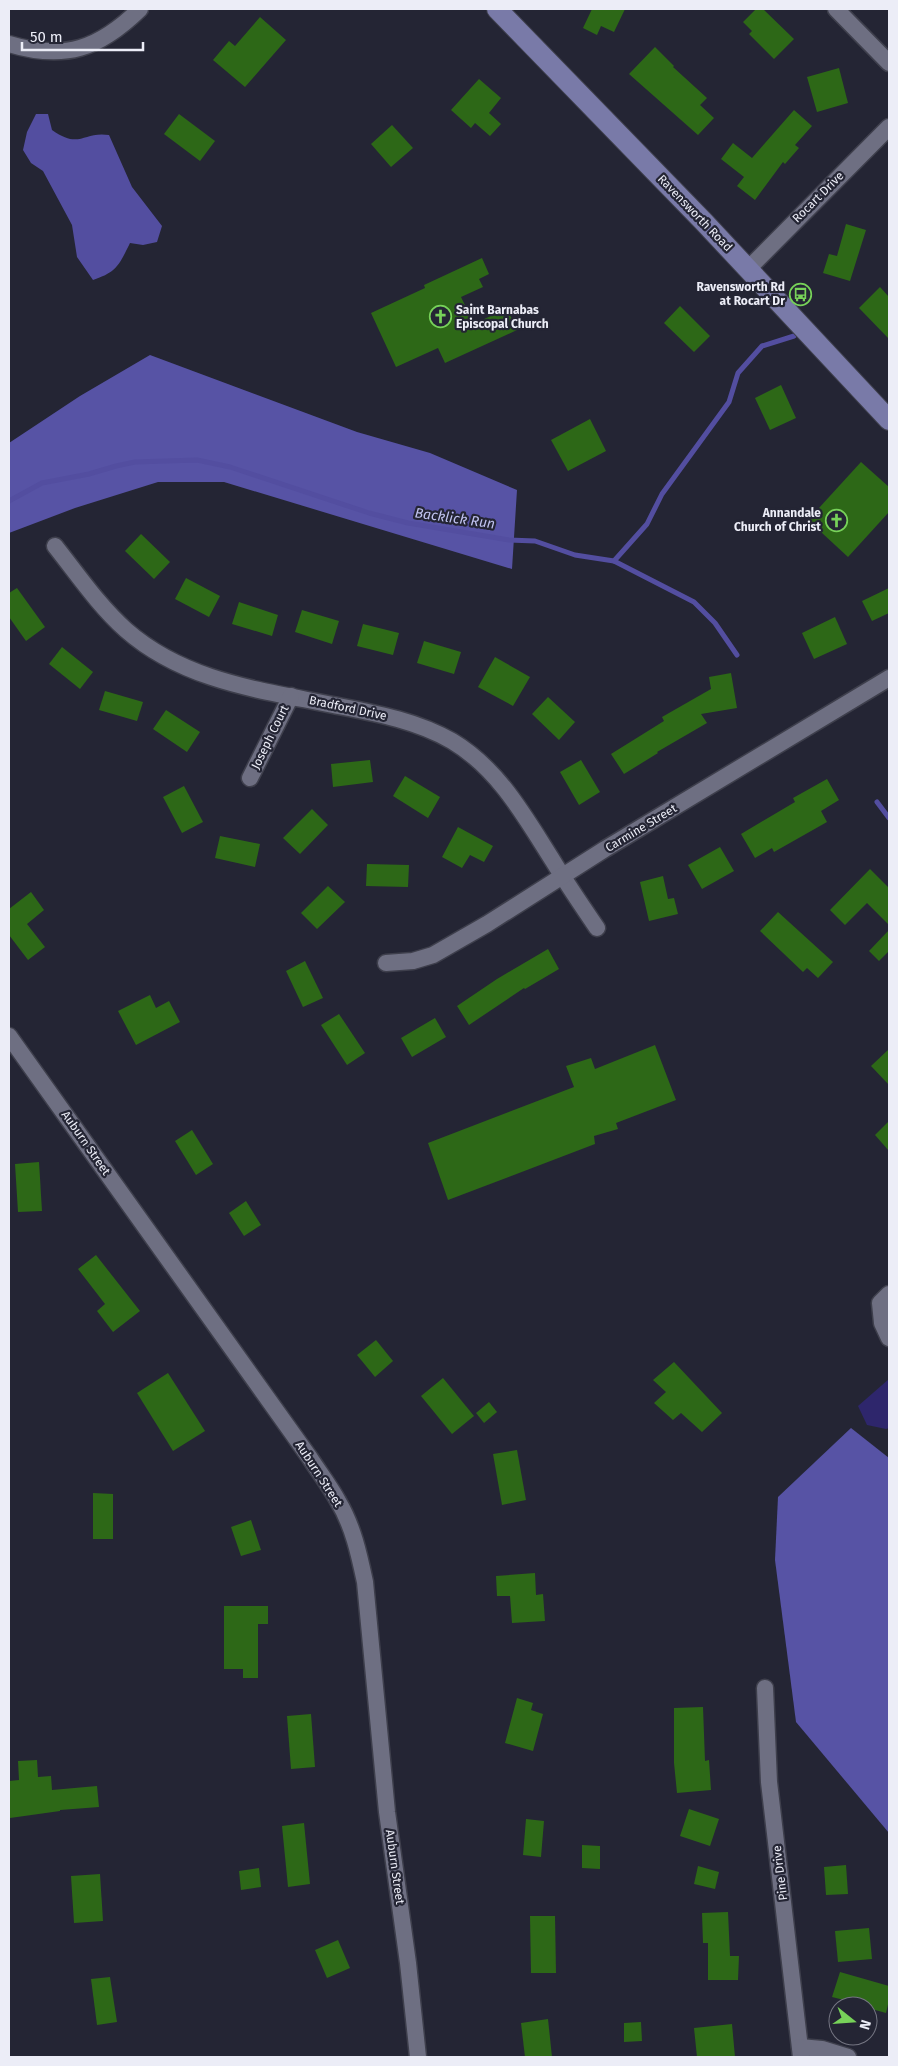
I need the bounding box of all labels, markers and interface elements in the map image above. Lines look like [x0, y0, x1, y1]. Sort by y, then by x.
scale bar [22, 20, 144, 52]
text: 50 m [30, 28, 63, 46]
street label: Rocart Drive [790, 169, 846, 225]
street label: Ravensworth Road [655, 172, 735, 254]
place label: Ravensworth Rd at Rocart Dr [696, 280, 785, 308]
bus stop icon: Ravensworth Rd at Rocart Dr [789, 282, 813, 306]
place label: Saint Barnabas Episcopal Church [456, 303, 549, 331]
church icon: Saint Barnabas Episcopal Church [428, 305, 452, 329]
water label: Backlick Run [414, 504, 496, 533]
place label: Annandale Church of Christ [734, 506, 821, 534]
church icon: Annandale Church of Christ [825, 508, 849, 532]
street label: Bradford Drive [308, 693, 388, 723]
street label: Joseph Court [248, 702, 292, 771]
street label: Carmine Street [603, 801, 680, 855]
street label: Auburn Street [59, 1108, 114, 1178]
street label: Auburn Street [293, 1439, 346, 1510]
street label: Auburn Street [383, 1829, 407, 1906]
street label: Pine Drive [770, 1845, 790, 1901]
north arrow [828, 1996, 878, 2046]
text: N [855, 2018, 874, 2032]

